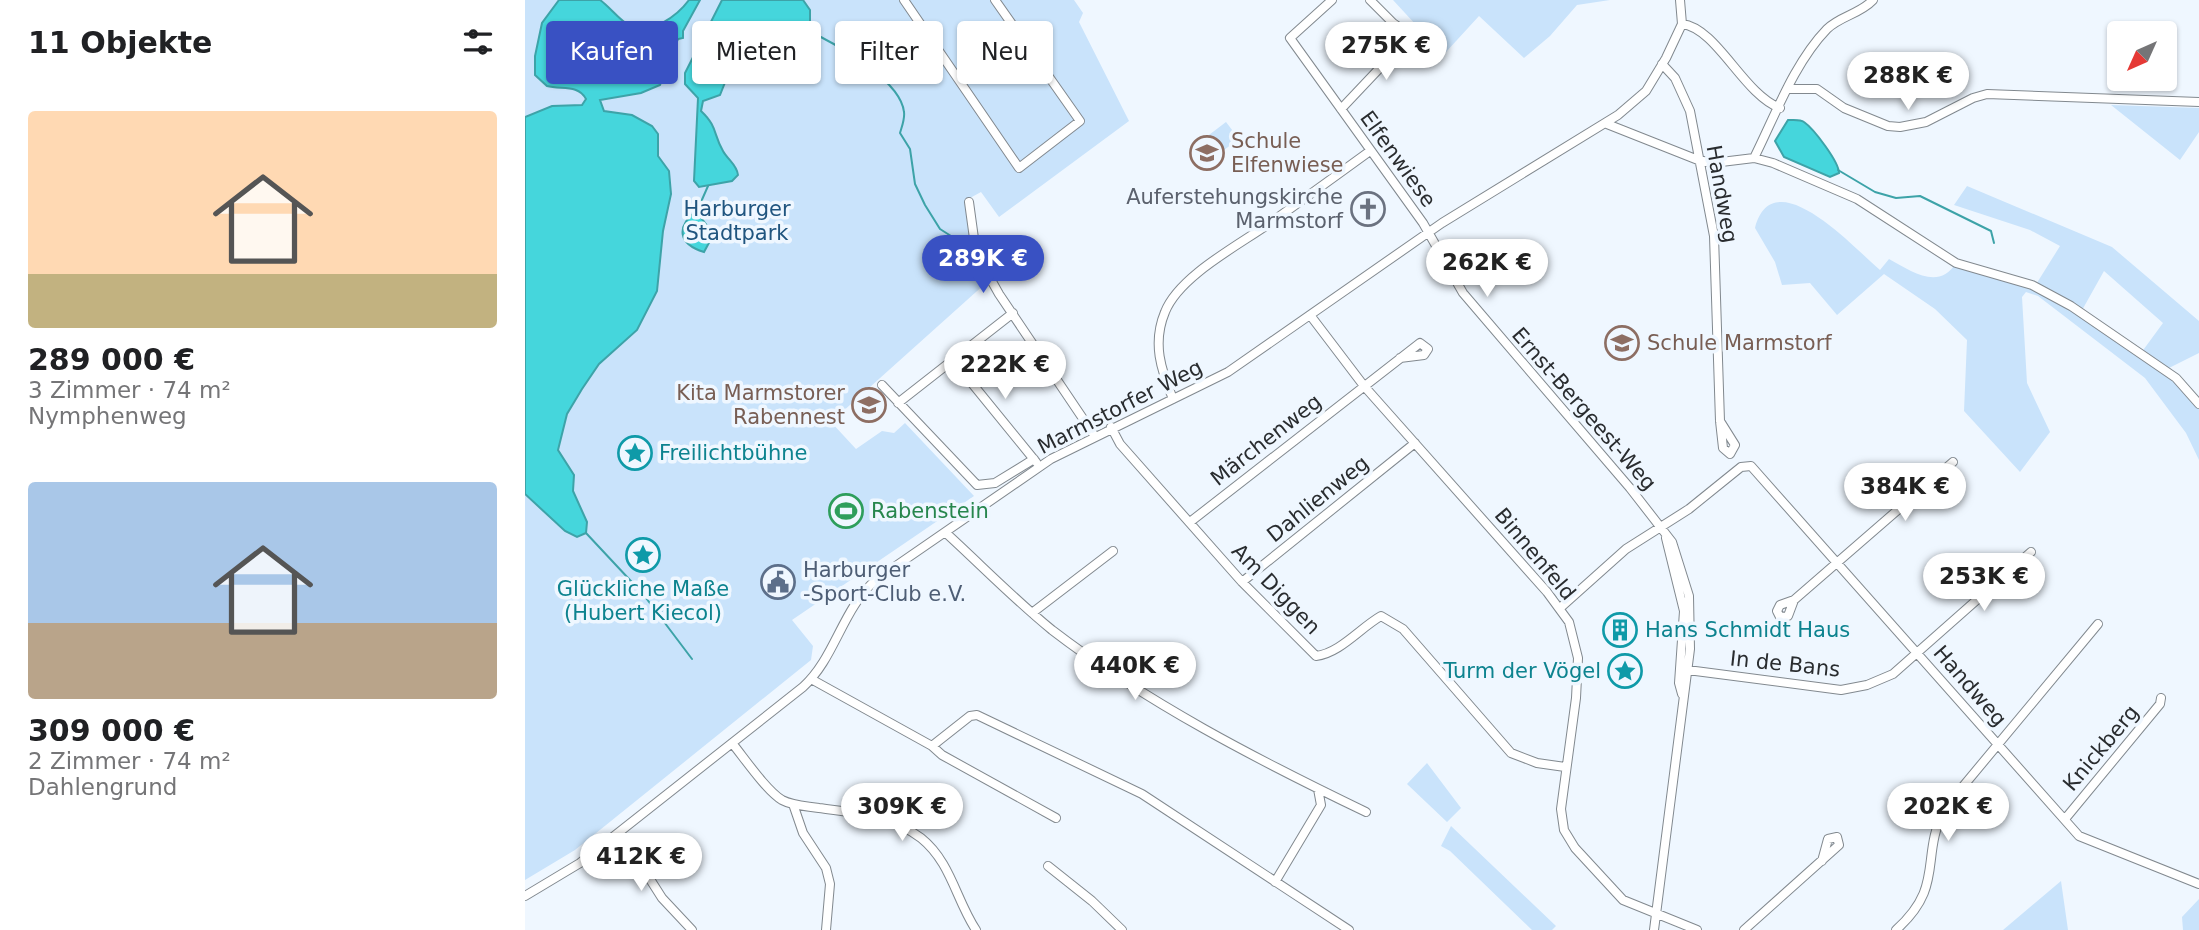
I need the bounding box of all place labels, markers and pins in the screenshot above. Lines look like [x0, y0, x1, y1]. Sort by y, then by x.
pin: 275K € [1329, 22, 1443, 82]
pin: 288K € [1851, 52, 1965, 112]
place label: Schule Elfenwiese [1231, 129, 1344, 177]
school or university icon: Schule Elfenwiese [1188, 134, 1226, 172]
place label: Auferstehungskirche Marmstorf [1126, 185, 1344, 233]
church icon: Auferstehungskirche Marmstorf [1349, 190, 1387, 228]
pin: 289K € [926, 236, 1040, 295]
pin: 262K € [1430, 240, 1544, 299]
school or university icon: Schule Marmstorf [1603, 324, 1641, 362]
place label: Schule Marmstorf [1647, 331, 1832, 355]
pin: 222K € [948, 342, 1062, 401]
place label: Kita Marmstorer Rabennest [676, 381, 845, 429]
school or university icon: Kita Marmstorer Rabennest [850, 386, 888, 424]
place icon: Freilichtbühne [616, 434, 654, 472]
place label: Freilichtbühne [659, 441, 807, 465]
pin: 384K € [1848, 463, 1962, 523]
sports icon: Rabenstein [827, 492, 865, 530]
place label: Rabenstein [871, 499, 989, 523]
place icon: Glückliche Maße (Hubert Kiecol) [624, 536, 662, 574]
pin: 253K € [1927, 554, 2041, 613]
place label: Harburger -Sport-Club e.V. [803, 558, 966, 606]
public building icon: Harburger -Sport-Club e.V. [759, 563, 797, 601]
place label: Glückliche Maße (Hubert Kiecol) [557, 577, 729, 625]
building icon: Hans Schmidt Haus [1601, 611, 1639, 649]
place label: Hans Schmidt Haus [1645, 618, 1850, 642]
pin: 440K € [1078, 642, 1192, 702]
place icon: Turm der Vögel [1606, 652, 1644, 690]
place label: Turm der Vögel [1442, 659, 1601, 683]
pin: 309K € [845, 784, 959, 843]
pin: 202K € [1891, 784, 2005, 843]
pin: 412K € [584, 834, 698, 893]

